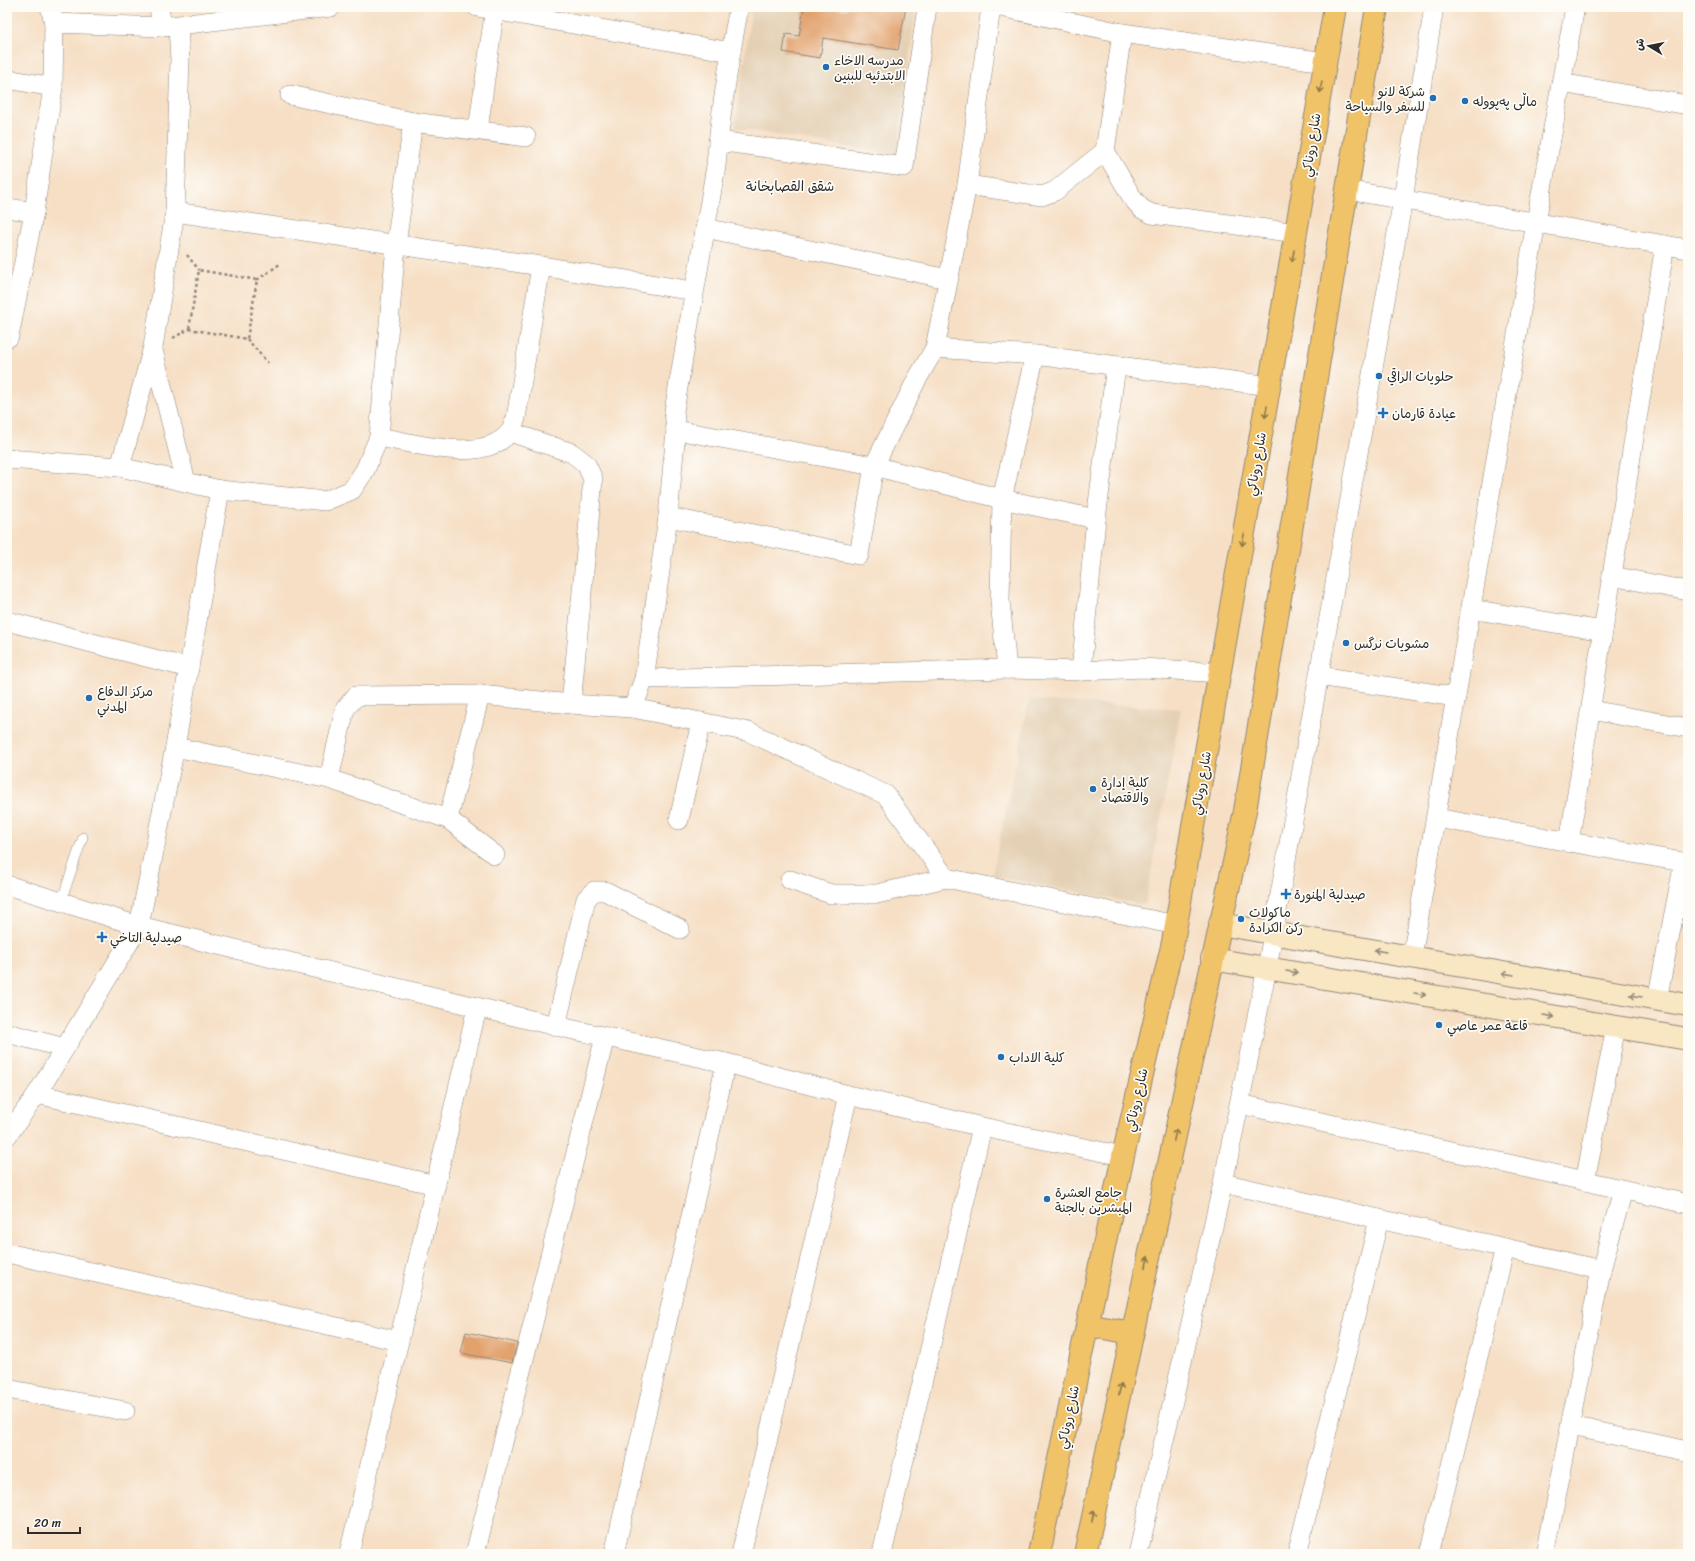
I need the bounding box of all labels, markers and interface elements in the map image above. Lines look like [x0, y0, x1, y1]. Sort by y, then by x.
north arrow [1629, 26, 1669, 66]
text: ش [1629, 37, 1650, 52]
place label: مدرسه الاخاء الابتدئيه للبنين [834, 49, 905, 87]
marker: مدرسه الاخاء الابتدئيه للبنين [821, 62, 831, 72]
one-way arrow [1317, 80, 1325, 93]
place label: شركة لانو للسفر والسياحة [1345, 80, 1425, 118]
place label: ماڵی پەپوولە [1473, 90, 1537, 113]
marker: شركة لانو للسفر والسياحة [1428, 93, 1438, 103]
marker: ماڵی پەپوولە [1460, 96, 1470, 106]
street label: شارع روناكي [1295, 111, 1327, 179]
district label: شقق القصابخانة [746, 174, 834, 199]
one-way arrow [1289, 250, 1297, 263]
place label: حلويات الراقي [1387, 365, 1454, 388]
marker: حلويات الراقي [1374, 371, 1384, 381]
place label: عيادة قارمان [1392, 402, 1456, 425]
one-way arrow [1261, 405, 1269, 418]
marker: عيادة قارمان [1377, 407, 1389, 419]
street label: شارع روناكي [1239, 430, 1273, 498]
one-way arrow [1239, 533, 1247, 546]
place label: مشويات نرگس [1354, 632, 1429, 655]
marker: مشويات نرگس [1341, 638, 1351, 648]
place label: مركز الدفاع المدني [97, 680, 153, 718]
marker: مركز الدفاع المدني [84, 693, 94, 703]
street label: شارع روناكي [1184, 749, 1218, 817]
place label: كلية إدارة والاقتصاد [1101, 771, 1149, 809]
marker: كلية إدارة والاقتصاد [1088, 784, 1098, 794]
place label: صيدلية المنورة [1294, 883, 1366, 906]
marker: صيدلية المنورة [1281, 889, 1291, 899]
place label: ماكولات ركن الكرادة [1249, 901, 1303, 939]
marker: ماكولات ركن الكرادة [1236, 914, 1246, 924]
place label: صيدلية التاخي [110, 926, 182, 949]
marker: صيدلية التاخي [97, 932, 107, 942]
one-way arrow [1374, 947, 1387, 955]
one-way arrow [1285, 969, 1298, 977]
one-way arrow [1502, 969, 1515, 977]
one-way arrow [1414, 990, 1427, 998]
one-way arrow [1630, 992, 1643, 1000]
one-way arrow [1542, 1012, 1555, 1020]
place label: قاعة عمر عاصي [1447, 1014, 1528, 1037]
marker: قاعة عمر عاصي [1434, 1020, 1444, 1030]
place label: كلية الاداب [1009, 1046, 1065, 1069]
marker: كلية الاداب [996, 1052, 1006, 1062]
street label: شارع روناكي [1118, 1066, 1154, 1134]
one-way arrow [1171, 1128, 1179, 1141]
place label: جامع العشرة المبشرين بالجنة [1055, 1181, 1132, 1219]
marker: جامع العشرة المبشرين بالجنة [1042, 1194, 1052, 1204]
one-way arrow [1144, 1255, 1152, 1268]
street label: شارع روناكي [1050, 1383, 1086, 1451]
one-way arrow [1117, 1383, 1125, 1396]
scale bar [28, 1509, 80, 1535]
one-way arrow [1089, 1510, 1097, 1523]
text: 20 m [34, 1512, 61, 1534]

